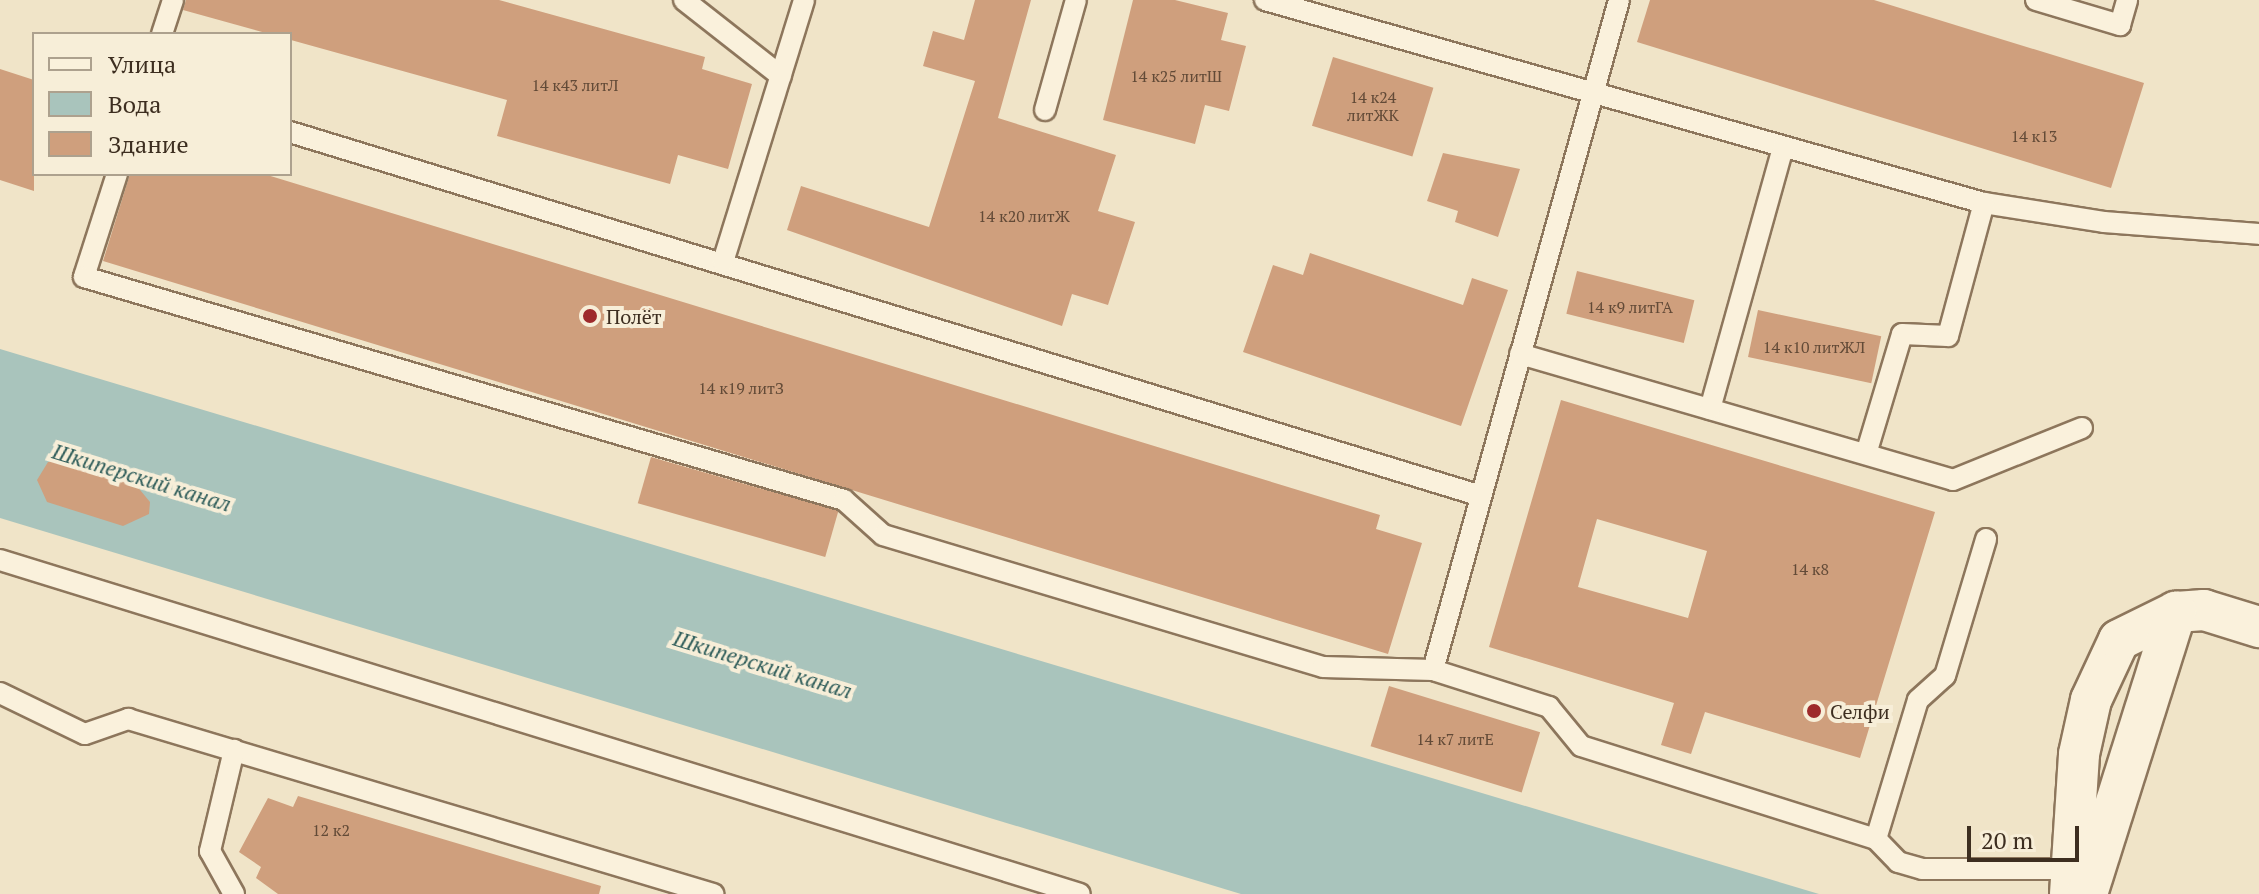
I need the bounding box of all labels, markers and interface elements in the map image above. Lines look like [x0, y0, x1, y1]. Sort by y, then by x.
legend [32, 32, 292, 176]
text: Улица [108, 48, 176, 80]
house number: 14 к25 литШ [1130, 66, 1222, 86]
house number: 14 к43 литЛ [531, 75, 619, 95]
house number: 14 к24 литЖК [1347, 87, 1399, 125]
text: Вода [108, 88, 161, 120]
house number: 14 к13 [2011, 126, 2057, 146]
text: Здание [108, 128, 189, 160]
house number: 14 к20 литЖ [978, 206, 1070, 226]
house number: 14 к9 литГА [1587, 297, 1673, 317]
place label: Полёт [606, 304, 662, 328]
marker: Полёт [581, 307, 599, 325]
house number: 14 к10 литЖЛ [1763, 337, 1865, 357]
house number: 14 к19 литЗ [698, 378, 784, 398]
water label: Шкиперский канал [50, 437, 234, 517]
house number: 14 к8 [1791, 559, 1829, 579]
water label: Шкиперский канал [671, 624, 855, 704]
place label: Селфи [1830, 699, 1890, 723]
marker: Селфи [1805, 702, 1823, 720]
house number: 14 к7 литЕ [1416, 729, 1494, 749]
scale bar [1971, 810, 2083, 860]
house number: 12 к2 [312, 820, 350, 840]
text: 20 m [1981, 824, 2033, 856]

